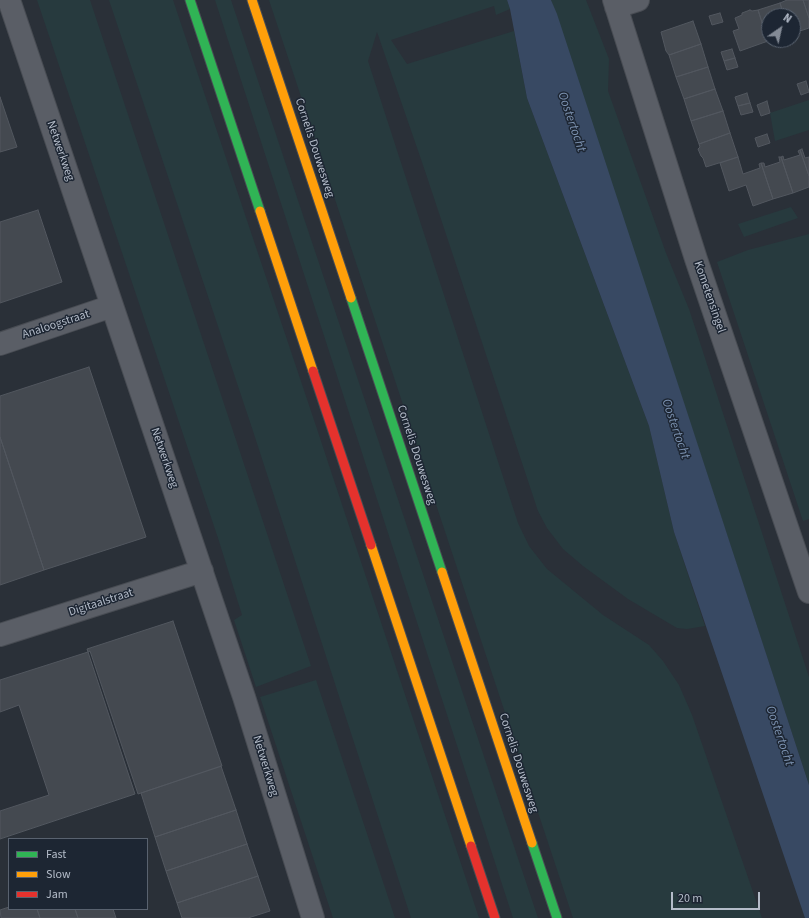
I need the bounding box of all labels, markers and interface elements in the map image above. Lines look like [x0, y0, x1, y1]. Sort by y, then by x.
north arrow [761, 8, 801, 48]
text: N [780, 10, 795, 27]
water label: Oostertocht [553, 90, 589, 154]
street label: Cornelis Douwesweg [291, 96, 337, 200]
street label: Netwerkweg [43, 119, 77, 183]
street label: Kometensingel [690, 259, 728, 335]
street label: Analoogstraat [21, 307, 91, 343]
water label: Oostertocht [657, 397, 693, 461]
street label: Cornelis Douwesweg [393, 403, 439, 507]
street label: Netwerkweg [147, 426, 181, 490]
street label: Digitaalstraat [67, 586, 135, 620]
water label: Oostertocht [761, 704, 797, 768]
street label: Cornelis Douwesweg [495, 711, 541, 815]
street label: Netwerkweg [249, 734, 281, 798]
legend [8, 838, 148, 910]
text: Fast [46, 846, 66, 863]
text: Slow [46, 866, 71, 883]
scale bar [673, 884, 762, 910]
text: Jam [46, 886, 68, 903]
text: 20 m [678, 890, 702, 907]

